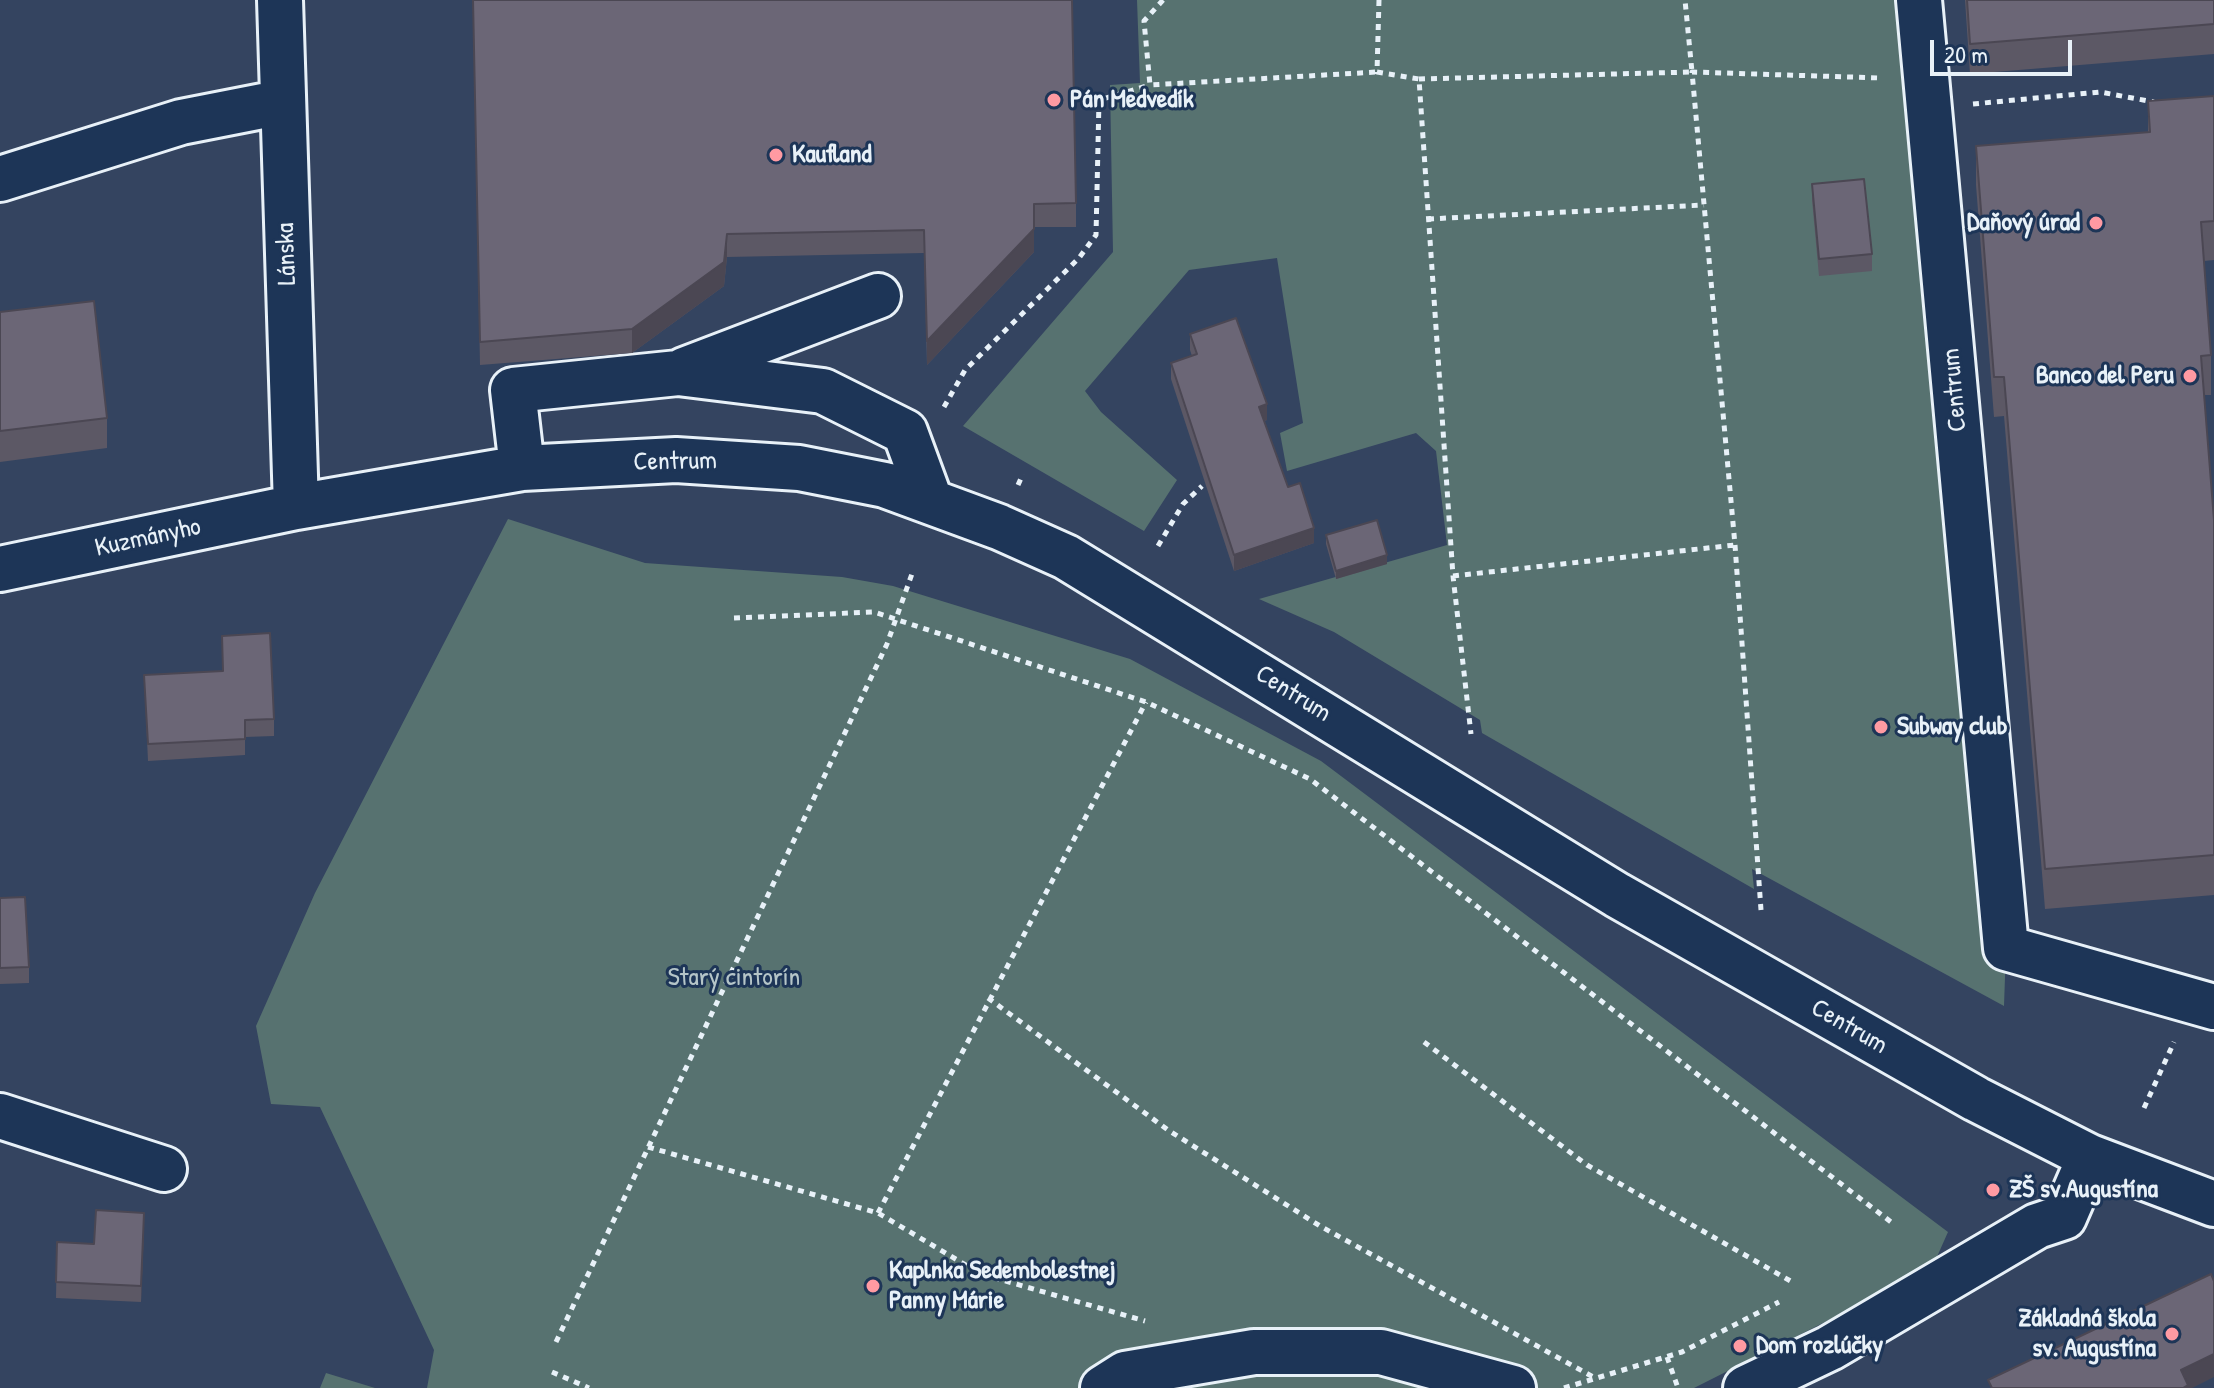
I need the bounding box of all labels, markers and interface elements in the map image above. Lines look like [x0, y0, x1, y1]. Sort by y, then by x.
scale bar [1934, 24, 2076, 74]
text: 20 m [1944, 38, 1988, 70]
place label: Pán Medvedík [1070, 84, 1194, 116]
marker: Pán Medvedík [1045, 91, 1063, 109]
place label: Kaufland [792, 139, 872, 171]
marker: Kaufland [767, 146, 785, 164]
place label: Daňový úrad [1967, 207, 2080, 239]
marker: Daňový úrad [2087, 214, 2105, 232]
street label: Lánska [270, 222, 304, 286]
street label: Centrum [1936, 347, 1974, 433]
place label: Banco del Peru [2036, 360, 2174, 392]
marker: Banco del Peru [2181, 367, 2199, 385]
street label: Centrum [633, 446, 717, 478]
street label: Kuzmányho [92, 512, 204, 564]
street label: Centrum [1249, 659, 1337, 729]
place label: Subway club [1897, 711, 2007, 743]
marker: Subway club [1872, 718, 1890, 736]
park label: Starý cintorín [668, 962, 800, 994]
street label: Centrum [1805, 993, 1893, 1061]
place label: ZŠ sv.Augustína [2009, 1174, 2158, 1206]
marker: ZŠ sv.Augustína [1984, 1181, 2002, 1199]
place label: Kaplnka Sedembolestnej Panny Márie [889, 1255, 1116, 1316]
marker: Kaplnka Sedembolestnej Panny Márie [864, 1277, 882, 1295]
place label: Základná škola sv. Augustína [2018, 1303, 2156, 1364]
marker: Základná škola sv. Augustína [2163, 1325, 2181, 1343]
place label: Dom rozlúčky [1756, 1330, 1883, 1362]
marker: Dom rozlúčky [1731, 1337, 1749, 1355]

